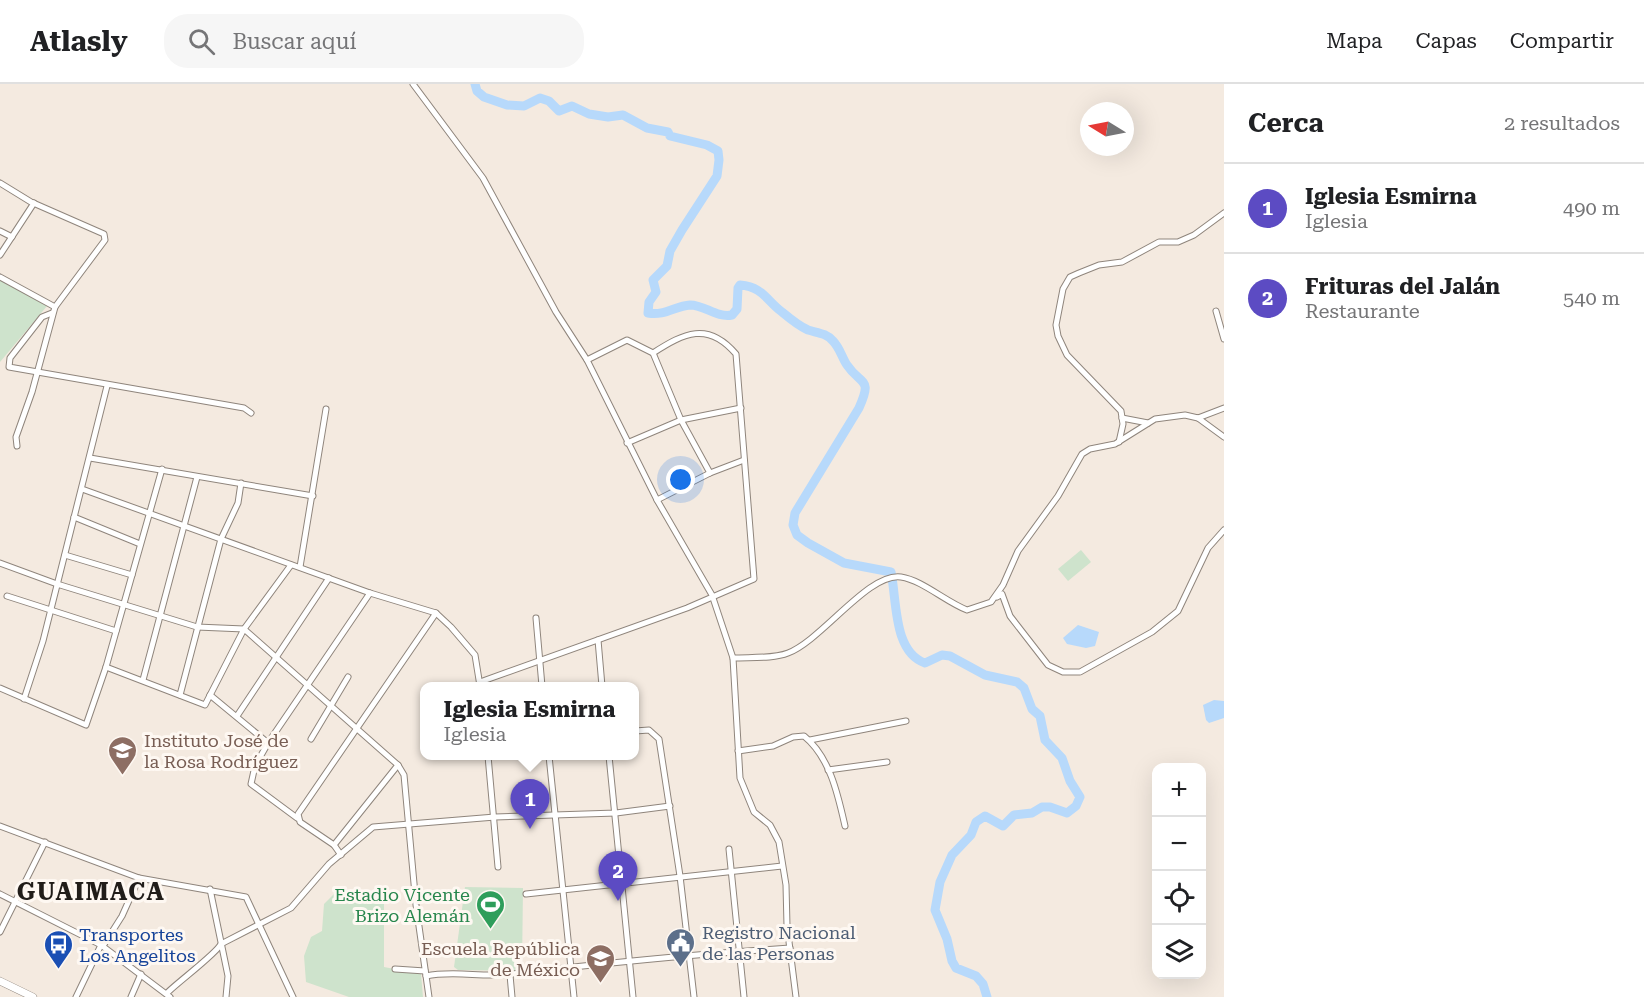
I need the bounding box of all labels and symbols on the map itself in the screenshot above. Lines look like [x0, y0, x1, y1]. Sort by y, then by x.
north arrow [1080, 102, 1134, 156]
your location [666, 465, 695, 494]
place label: Instituto José de la Rosa Rodríguez [144, 730, 298, 772]
school or university icon: Instituto José de la Rosa Rodríguez [107, 734, 139, 776]
pin: 1 [510, 780, 550, 829]
pin: 2 [598, 852, 638, 901]
district label: GUAIMACA [17, 878, 165, 906]
place label: Estadio Vicente Brizo Alemán [334, 884, 470, 926]
sports icon: Estadio Vicente Brizo Alemán [475, 888, 507, 930]
place label: Registro Nacional de las Personas [702, 922, 856, 964]
place label: Transportes Los Angelitos [79, 924, 196, 966]
public building icon: Registro Nacional de las Personas [665, 926, 697, 968]
bus stop icon: Transportes Los Angelitos [42, 928, 74, 970]
place label: Escuela República de México [421, 938, 580, 980]
school or university icon: Escuela República de México [585, 942, 617, 984]

